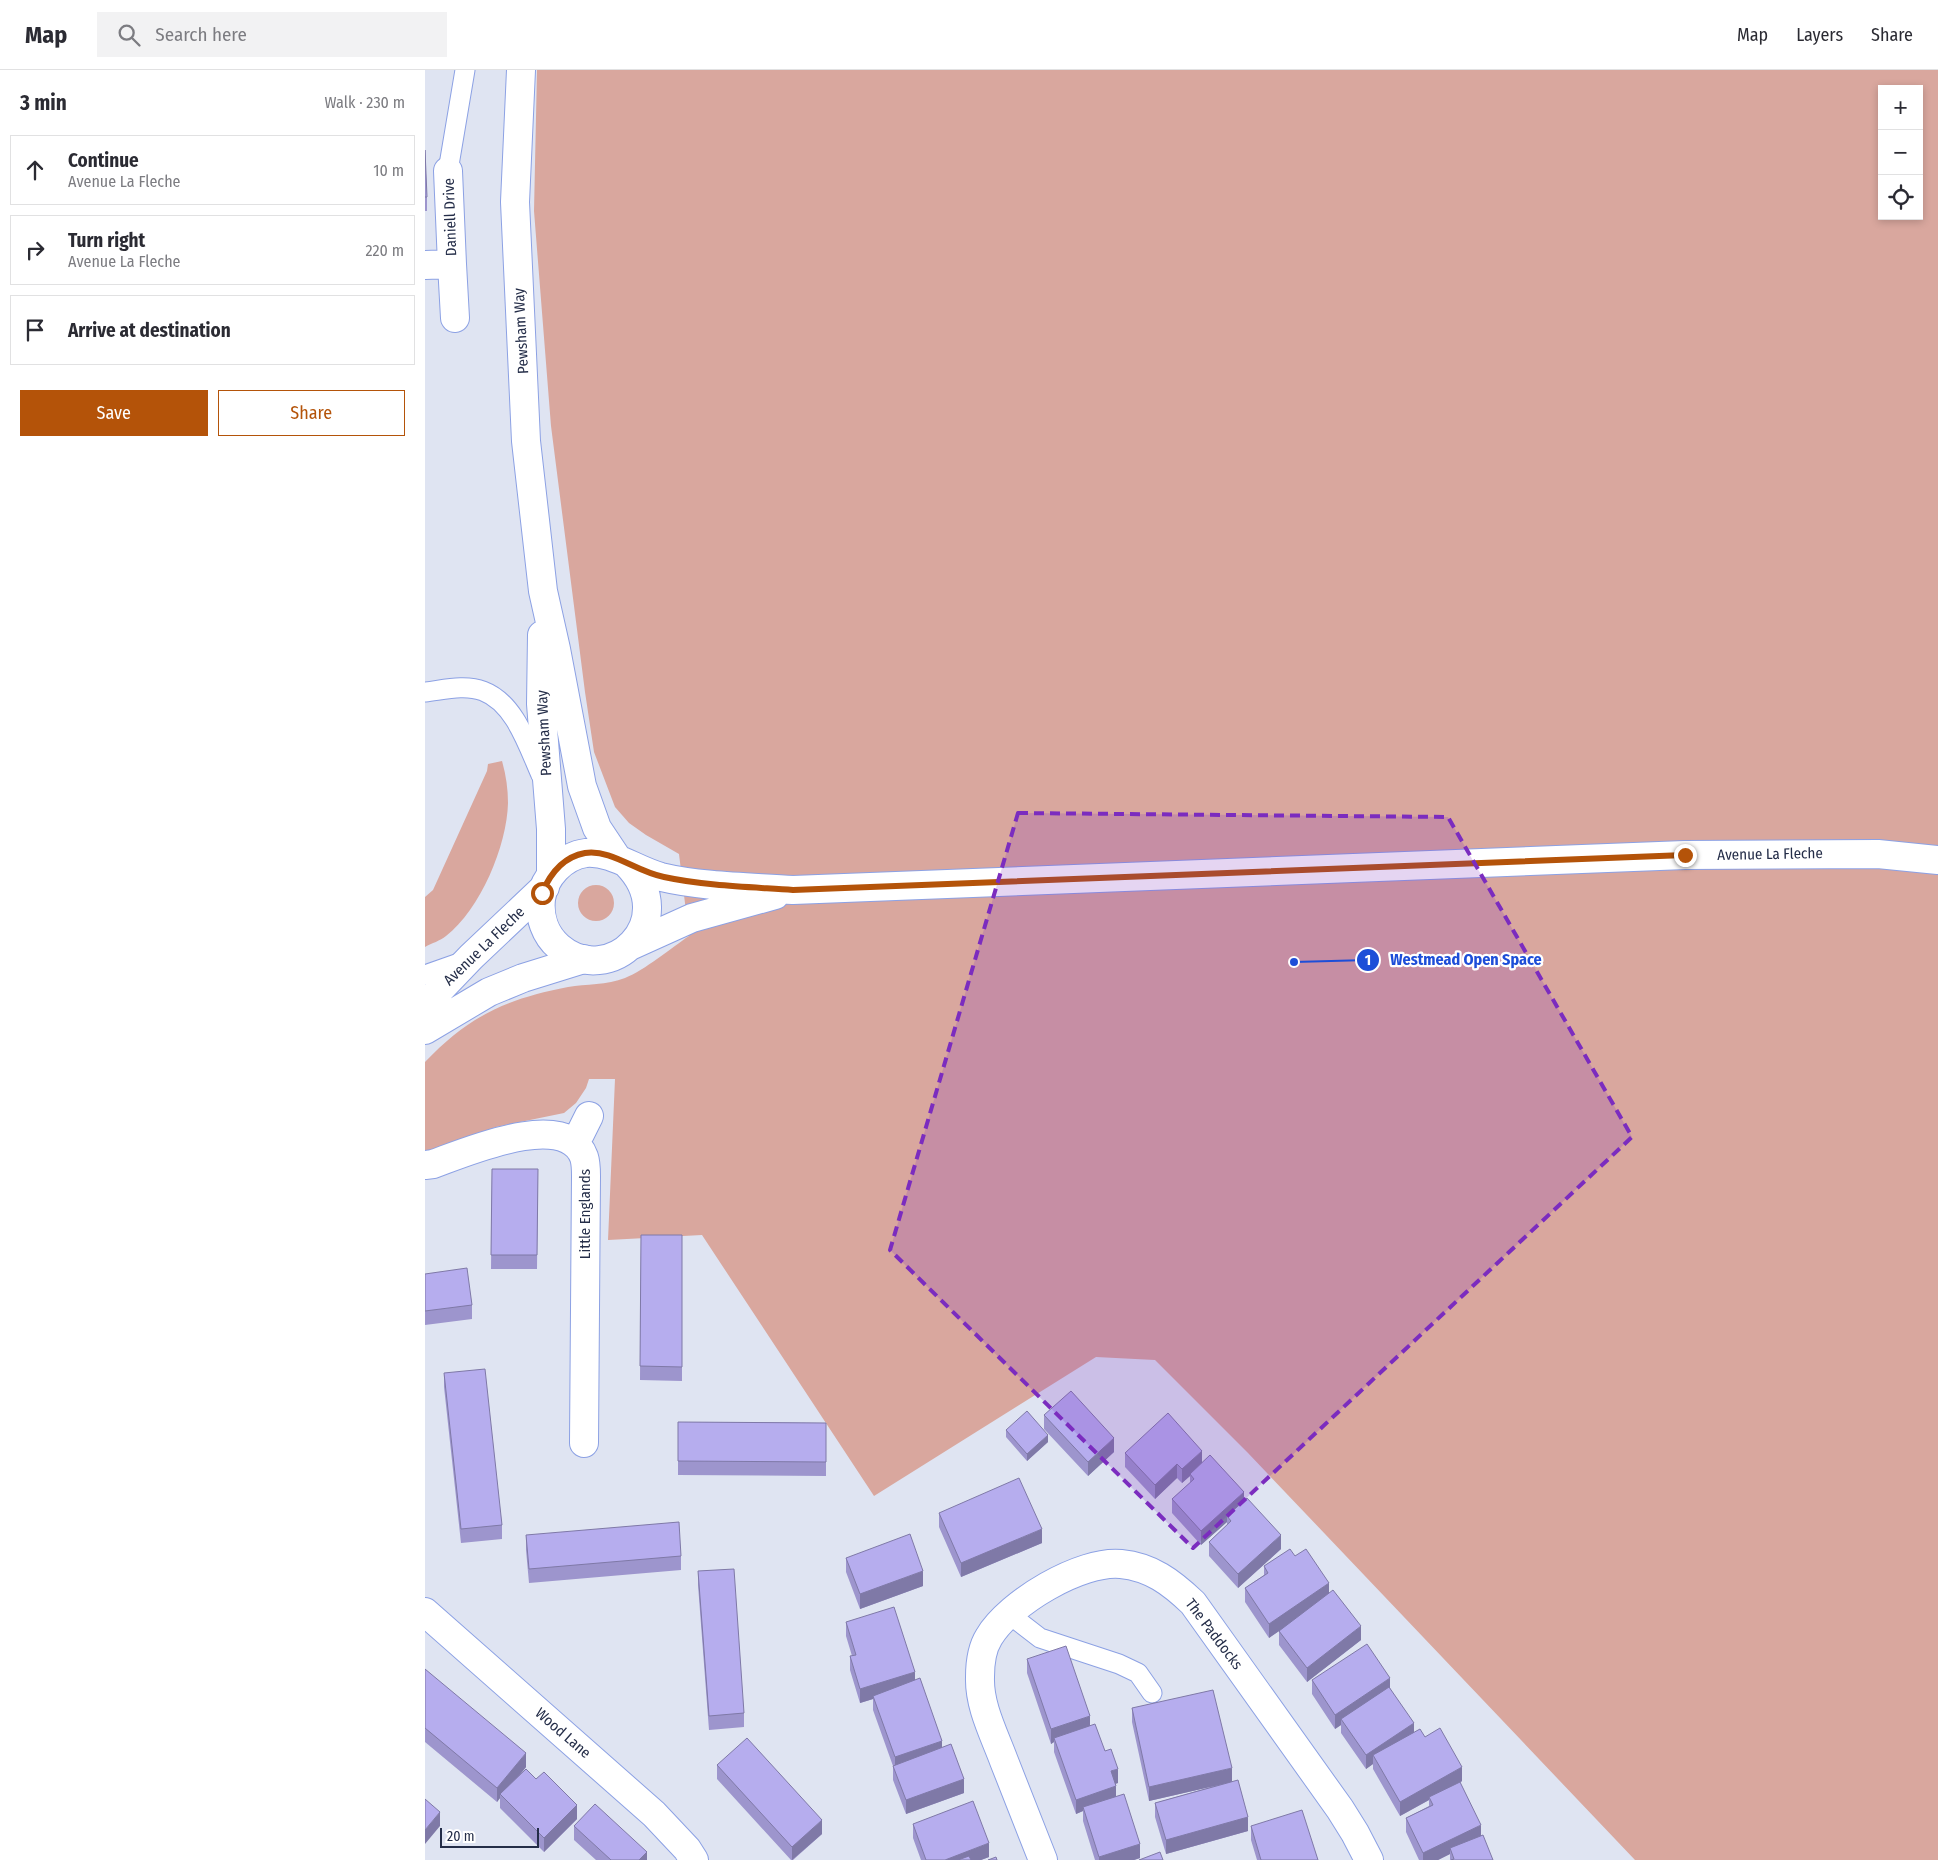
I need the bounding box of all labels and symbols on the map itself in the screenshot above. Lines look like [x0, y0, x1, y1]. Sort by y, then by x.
street label: Daniell Drive [440, 178, 460, 256]
street label: Pewsham Way [510, 287, 532, 374]
street label: Pewsham Way [533, 689, 555, 776]
route end [1674, 844, 1697, 867]
street label: Avenue La Fleche [1717, 844, 1823, 864]
route start [531, 882, 554, 905]
street label: Avenue La Fleche [440, 903, 528, 989]
callout: Westmead Open Space [1355, 944, 1551, 975]
text: Westmead Open Space [1390, 950, 1542, 969]
text: 1 [1365, 951, 1371, 969]
street label: Little Englands [576, 1169, 594, 1259]
street label: The Paddocks [1182, 1595, 1246, 1673]
street label: Wood Lane [532, 1704, 594, 1762]
scale bar [440, 1825, 539, 1848]

